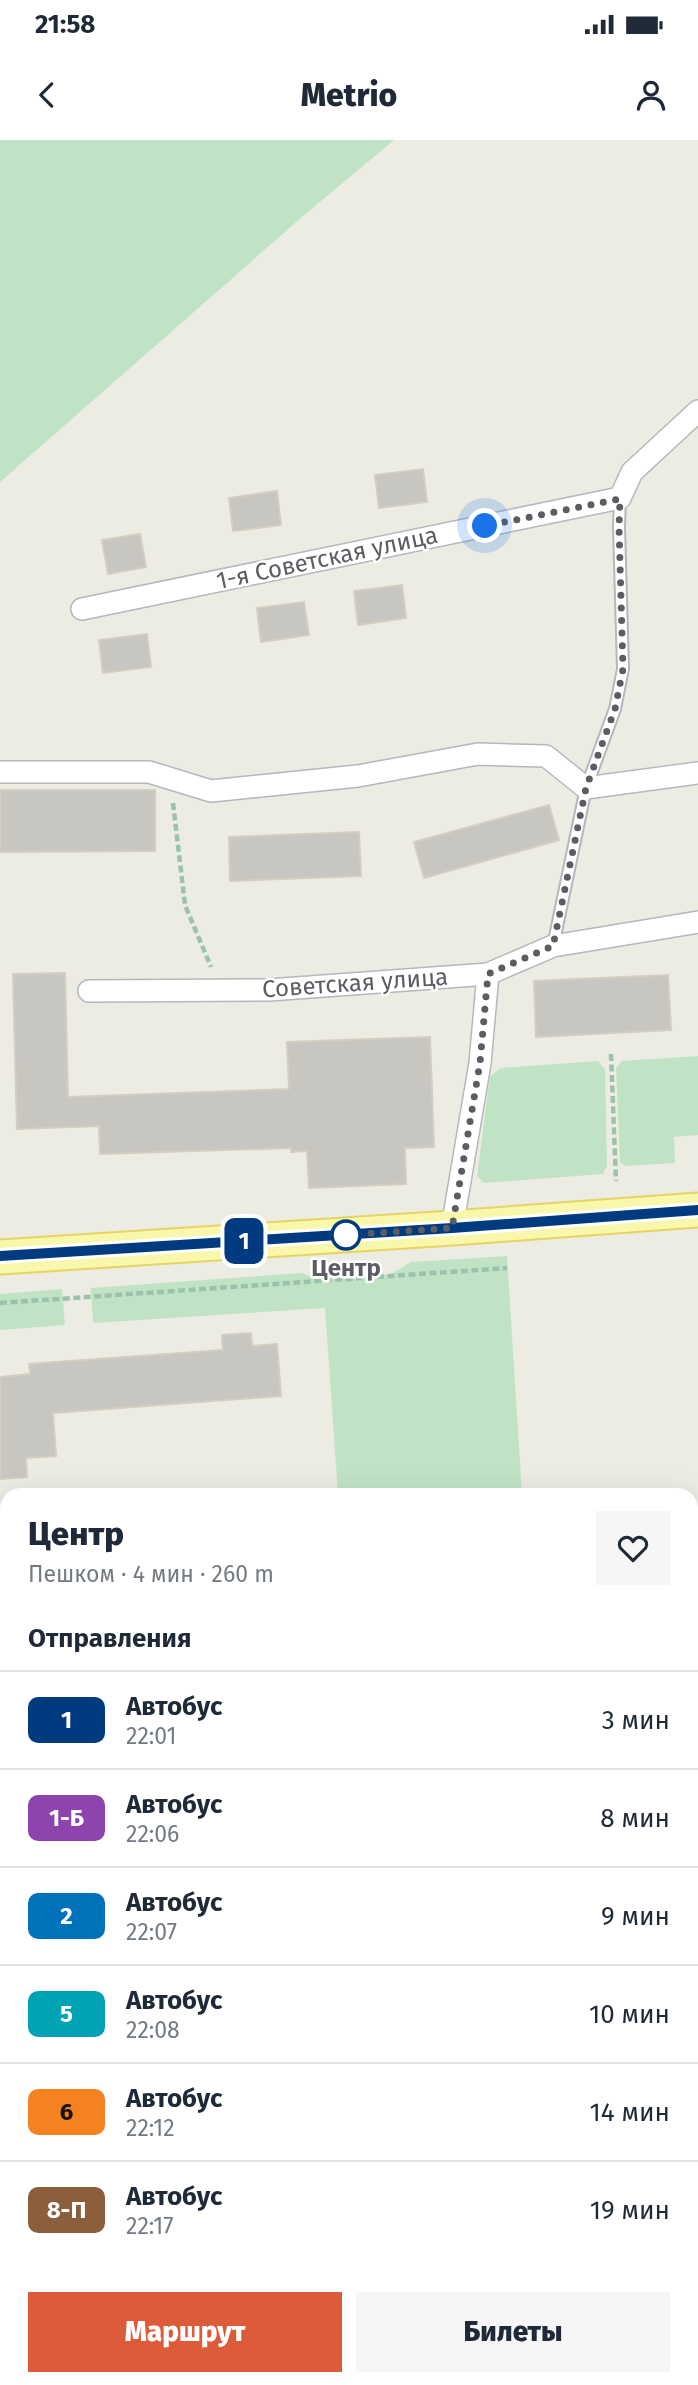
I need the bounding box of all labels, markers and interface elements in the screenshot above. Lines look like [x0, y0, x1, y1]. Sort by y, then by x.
text: 21:58 [35, 9, 95, 40]
icon: back [28, 76, 66, 114]
text: Metrio [301, 76, 397, 114]
icon: person [632, 76, 670, 114]
your location [467, 508, 502, 543]
street label: 1-я Советская улица [214, 521, 440, 595]
street label: Советская улица [261, 963, 449, 1003]
line badge: 1 [221, 1218, 267, 1264]
marker: Центр [331, 1220, 361, 1250]
text: 1 [238, 1227, 250, 1255]
place label: Центр [311, 1254, 381, 1282]
button: heart [596, 1511, 670, 1585]
text: Центр [28, 1514, 124, 1554]
text: Пешком · 4 мин · 260 m [28, 1560, 274, 1588]
text: Отправления [28, 1623, 191, 1654]
text: Автобус [126, 1691, 223, 1722]
text: 3 мин [602, 1705, 670, 1736]
text: 1 [61, 1706, 72, 1734]
text: 22:01 [126, 1722, 177, 1750]
text: Автобус [126, 1789, 223, 1820]
text: 8 мин [600, 1803, 670, 1834]
text: 1-Б [49, 1804, 84, 1832]
text: 22:06 [126, 1820, 179, 1848]
text: Автобус [126, 1887, 223, 1918]
text: 9 мин [601, 1901, 670, 1932]
text: 2 [60, 1902, 73, 1930]
text: 22:07 [126, 1918, 177, 1946]
text: Автобус [126, 1985, 223, 2016]
text: 10 мин [589, 1999, 670, 2030]
text: 5 [60, 2000, 73, 2028]
text: 22:08 [126, 2016, 180, 2044]
text: Автобус [126, 2083, 223, 2114]
text: 14 мин [590, 2097, 670, 2128]
text: 6 [60, 2098, 73, 2126]
text: 22:12 [126, 2114, 175, 2142]
text: Автобус [126, 2181, 223, 2212]
text: 19 мин [590, 2195, 670, 2226]
text: 8-П [47, 2196, 86, 2224]
text: 22:17 [126, 2212, 174, 2240]
button: Маршрут [28, 2292, 342, 2372]
button: Билеты [356, 2292, 670, 2372]

